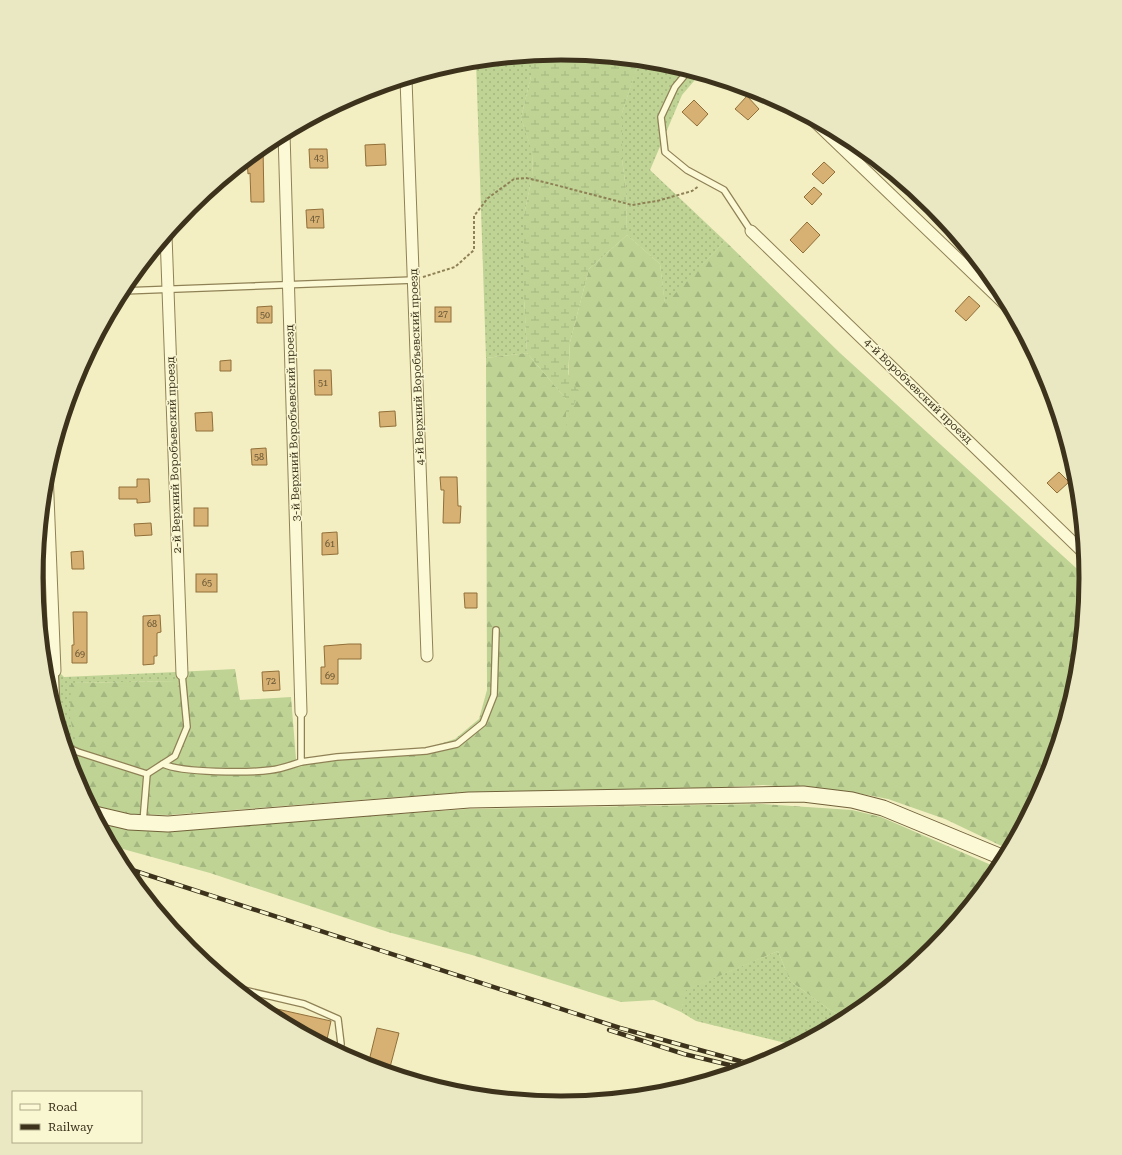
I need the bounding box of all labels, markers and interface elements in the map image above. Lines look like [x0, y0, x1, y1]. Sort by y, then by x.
house number: 43 [314, 153, 324, 163]
house number: 47 [310, 214, 320, 224]
street label: 4-й Верхний Воробъевский проезд [407, 268, 427, 466]
house number: 27 [438, 309, 448, 319]
house number: 50 [260, 310, 270, 320]
street label: 3-й Верхний Воробъевский проезд [283, 324, 303, 522]
street label: 4-й Воробъевский проезд [861, 336, 975, 446]
street label: 2-й Верхний Воробъевский проезд [164, 356, 184, 554]
house number: 51 [318, 378, 328, 388]
house number: 58 [254, 452, 264, 462]
house number: 61 [325, 539, 335, 549]
house number: 65 [202, 578, 212, 588]
house number: 68 [147, 619, 157, 629]
house number: 69 [75, 649, 85, 659]
house number: 69 [325, 671, 335, 681]
house number: 72 [266, 676, 276, 686]
legend [12, 1091, 142, 1143]
text: Road [48, 1100, 78, 1114]
text: Railway [48, 1120, 94, 1134]

